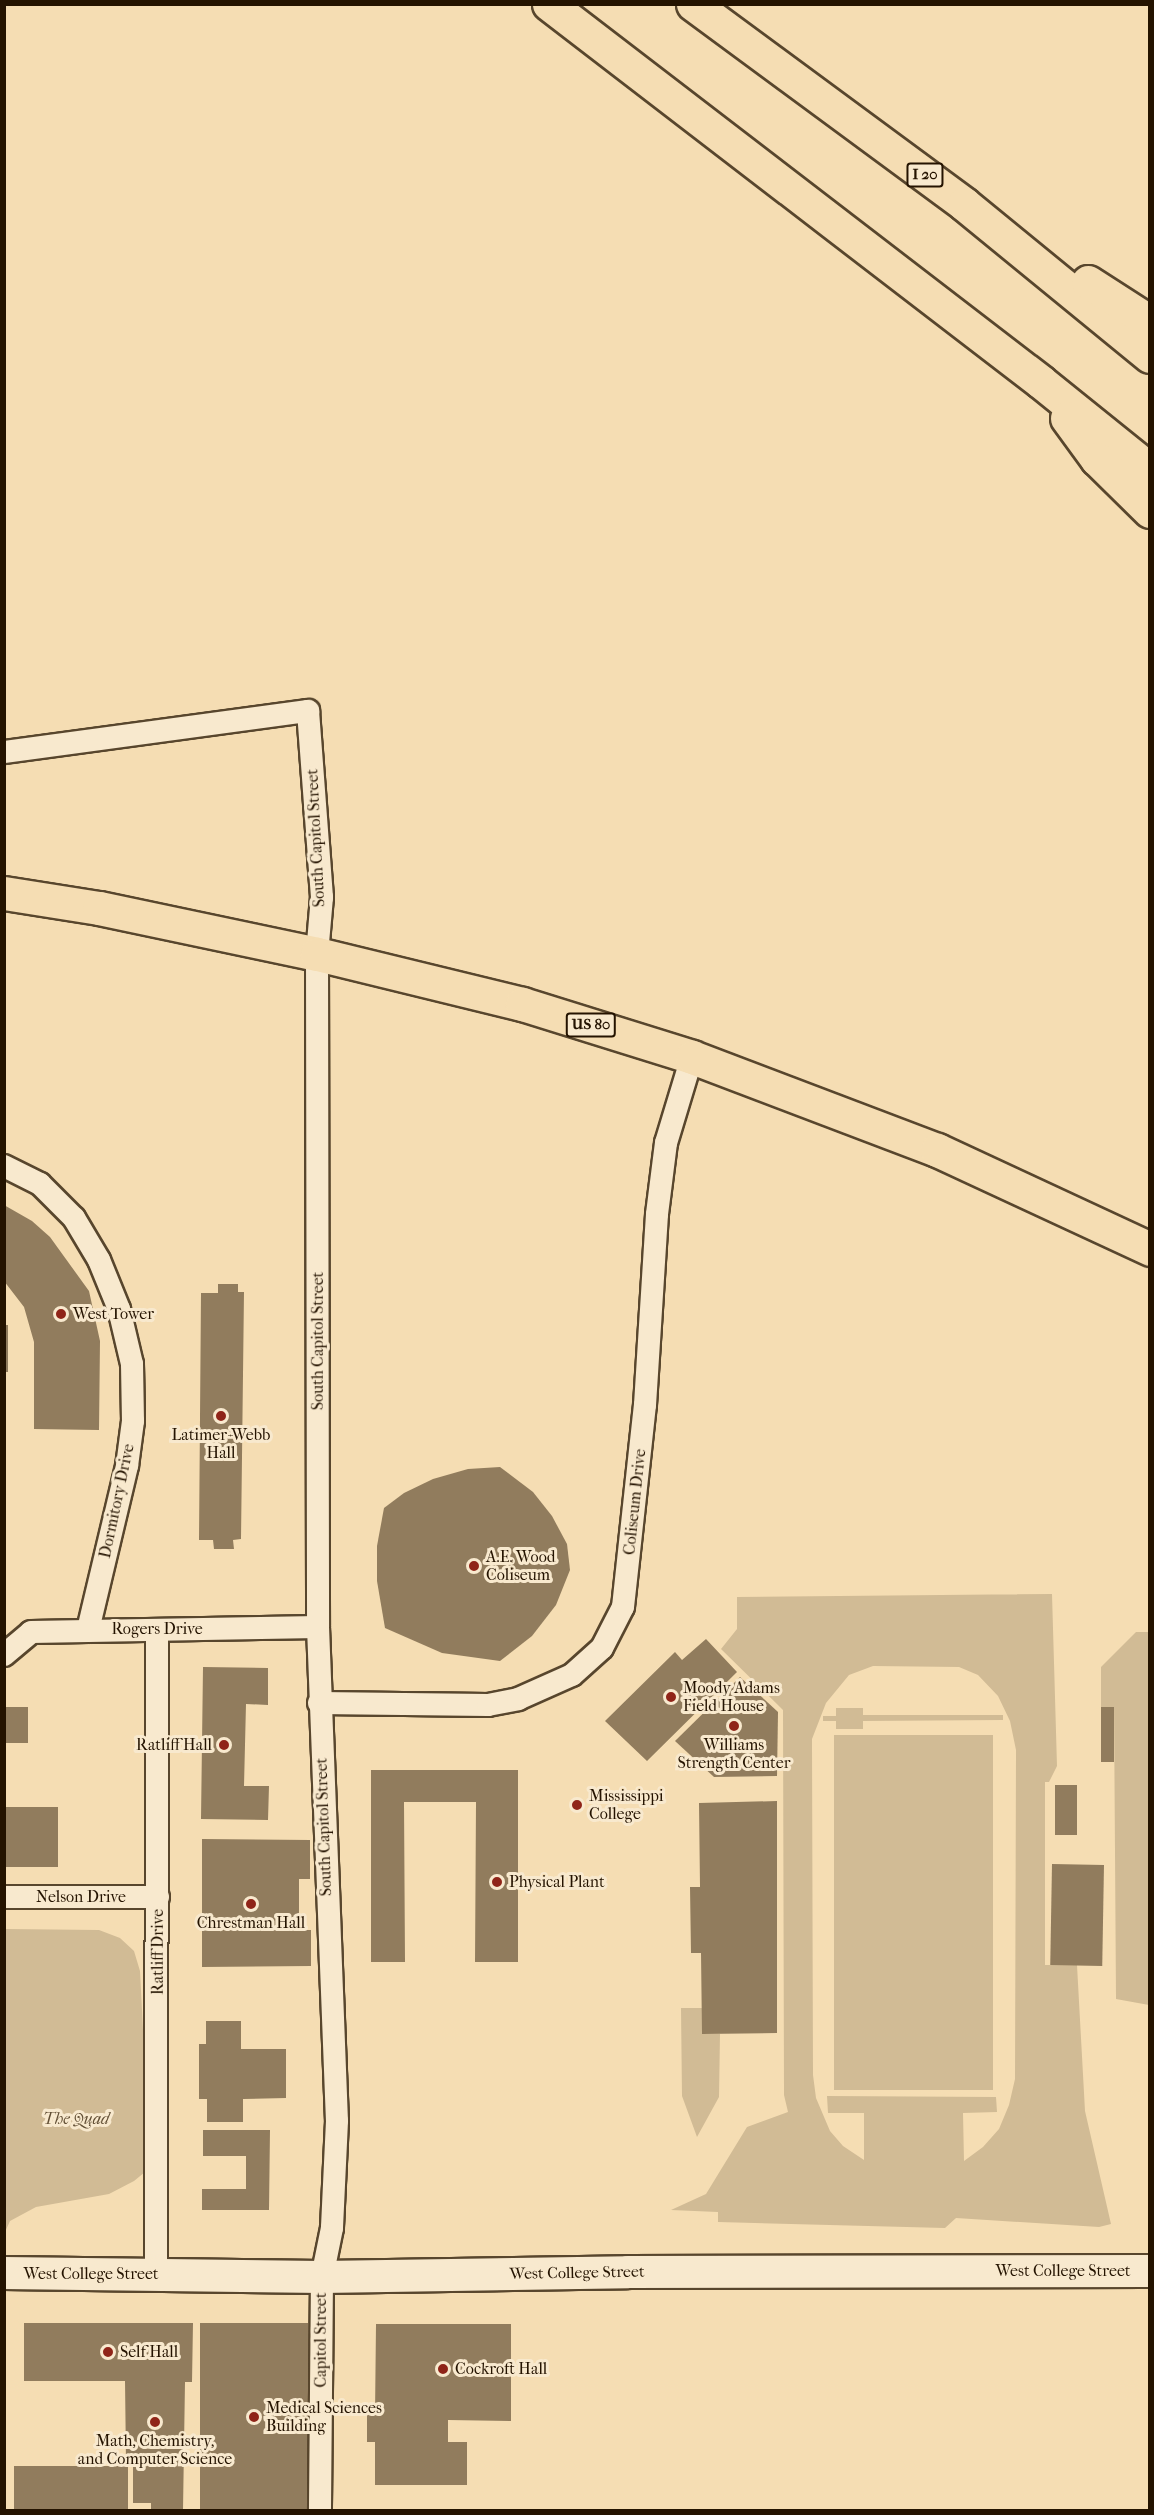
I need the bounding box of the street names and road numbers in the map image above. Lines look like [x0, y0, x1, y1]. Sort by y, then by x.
road number: I 20 [906, 163, 944, 187]
street label: South Capitol Street [303, 768, 329, 908]
road number: US 80 [566, 1013, 616, 1037]
street label: South Capitol Street [308, 1272, 328, 1410]
street label: Dormitory Drive [95, 1442, 139, 1560]
street label: Coliseum Drive [620, 1448, 650, 1556]
street label: Rogers Drive [111, 1619, 203, 1639]
street label: South Capitol Street [312, 1757, 336, 1897]
street label: Nelson Drive [36, 1887, 126, 1907]
street label: Ratliff Drive [148, 1909, 168, 1995]
street label: West College Street [995, 2261, 1131, 2281]
street label: West College Street [509, 2262, 645, 2284]
street label: West College Street [23, 2264, 159, 2284]
street label: Capitol Street [311, 2292, 331, 2388]

